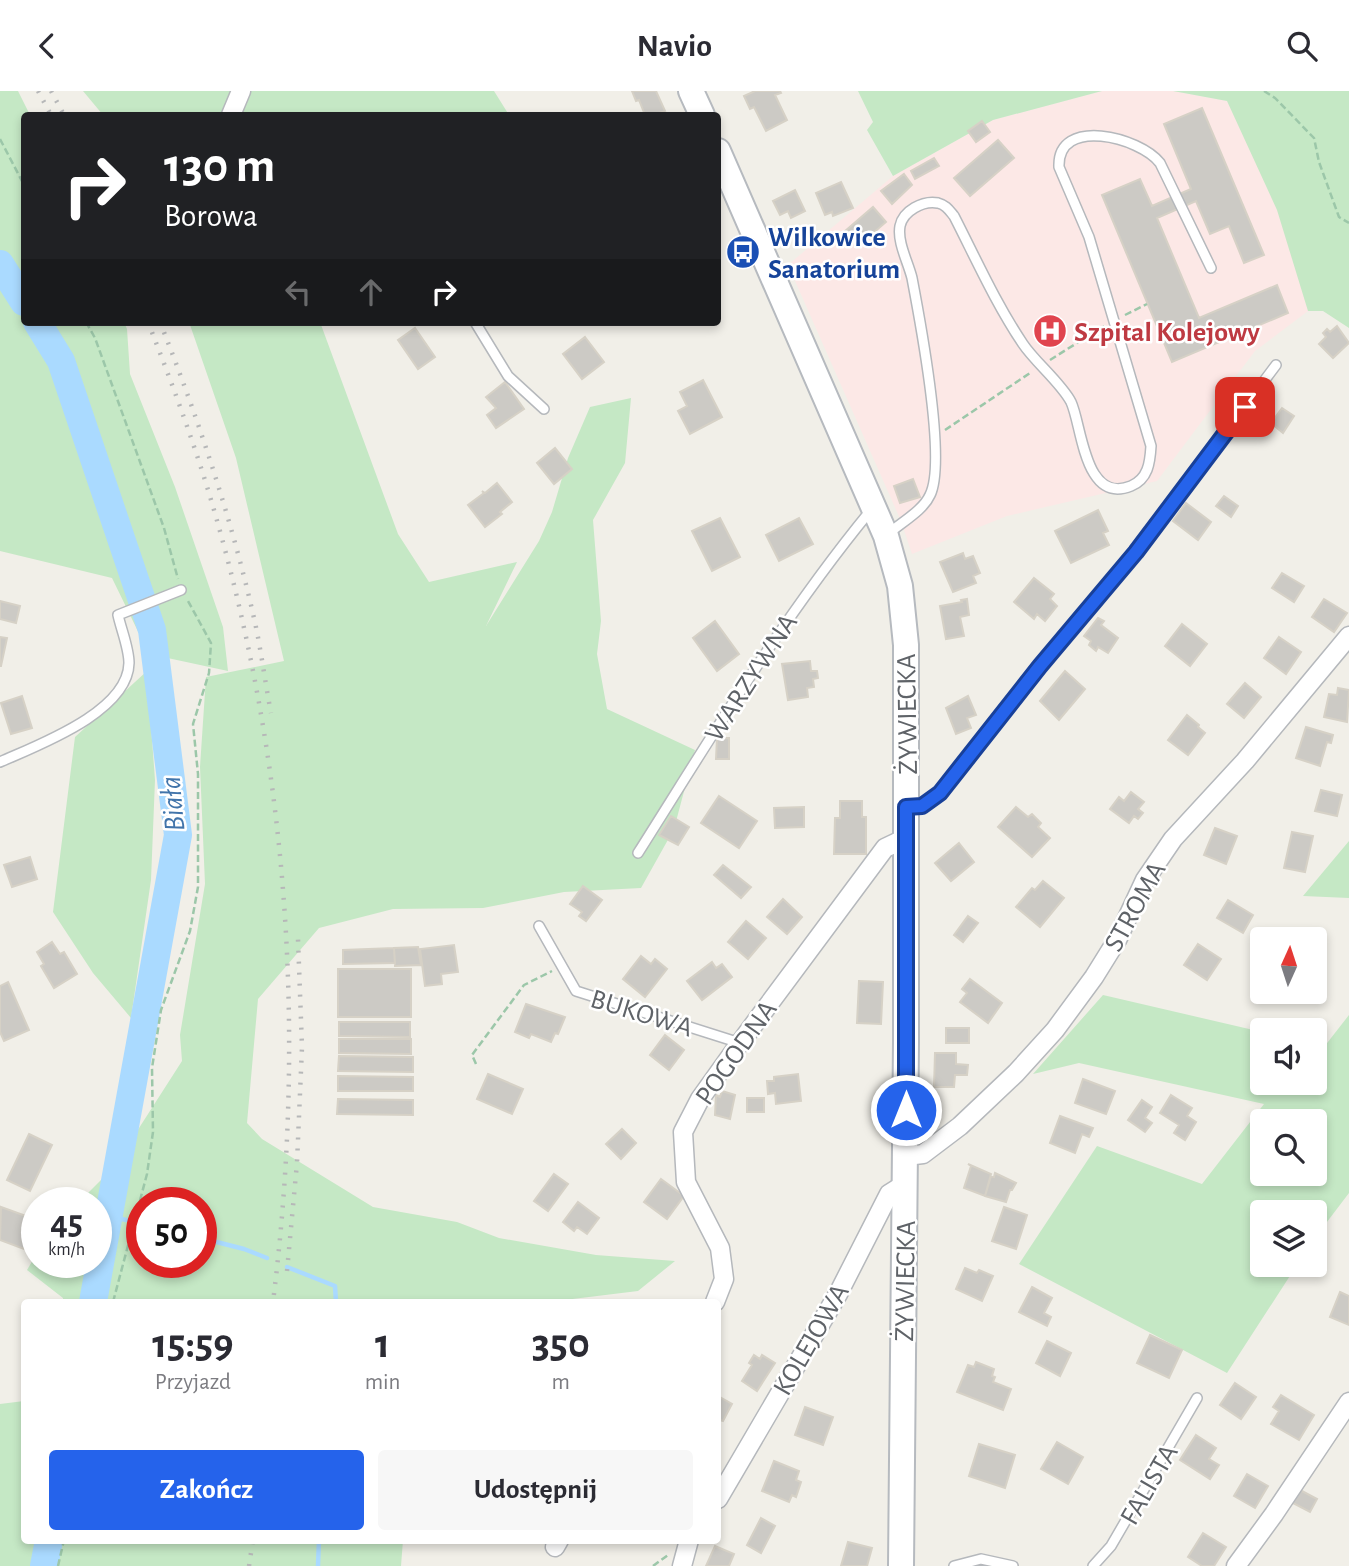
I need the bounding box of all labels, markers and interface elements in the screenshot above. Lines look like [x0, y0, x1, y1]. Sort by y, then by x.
icon: back [28, 27, 66, 65]
icon: search [1283, 27, 1321, 65]
text: Navio [637, 30, 712, 62]
icon: right [49, 140, 140, 231]
text: 130 m [164, 142, 275, 191]
text: Borowa [164, 200, 258, 232]
place label: Wilkowice Sanatorium [768, 224, 900, 284]
bus stop icon: Wilkowice Sanatorium [724, 233, 762, 271]
icon: left [279, 273, 317, 311]
icon: ahead [352, 273, 390, 311]
icon: right [425, 273, 463, 311]
hospital icon: Szpital Kolejowy [1031, 312, 1069, 350]
place label: Szpital Kolejowy [1074, 319, 1260, 347]
pin [1215, 377, 1275, 437]
icon: arrive [1226, 388, 1264, 426]
street label: WARZYWNA [700, 609, 803, 747]
street label: ŻYWIECKA [891, 653, 923, 775]
water label: Biała [156, 775, 190, 833]
street label: STROMA [1100, 857, 1172, 957]
north arrow [1250, 927, 1326, 1005]
map controls [1250, 927, 1327, 1277]
street label: BUKOWA [587, 985, 696, 1043]
street label: POGODNA [691, 996, 783, 1110]
button: sound [1250, 1018, 1327, 1095]
position arrow [869, 1073, 943, 1147]
button: search [1250, 1109, 1327, 1186]
speed limit sign: 50 [126, 1187, 217, 1278]
button: layers [1250, 1200, 1327, 1277]
text: 45 [50, 1206, 83, 1241]
street label: ŻYWIECKA [889, 1220, 921, 1342]
text: km/h [48, 1241, 85, 1259]
street label: KOLEJOWA [769, 1279, 855, 1401]
text: 15:59 [152, 1323, 233, 1365]
text: 1 [375, 1323, 390, 1365]
text: 350 [532, 1323, 590, 1365]
text: Przyjazd [155, 1371, 231, 1394]
text: min [365, 1371, 401, 1394]
text: m [552, 1371, 570, 1394]
street label: FALISTA [1116, 1440, 1184, 1530]
button: Zakończ [49, 1450, 364, 1530]
button: Udostępnij [378, 1450, 693, 1530]

